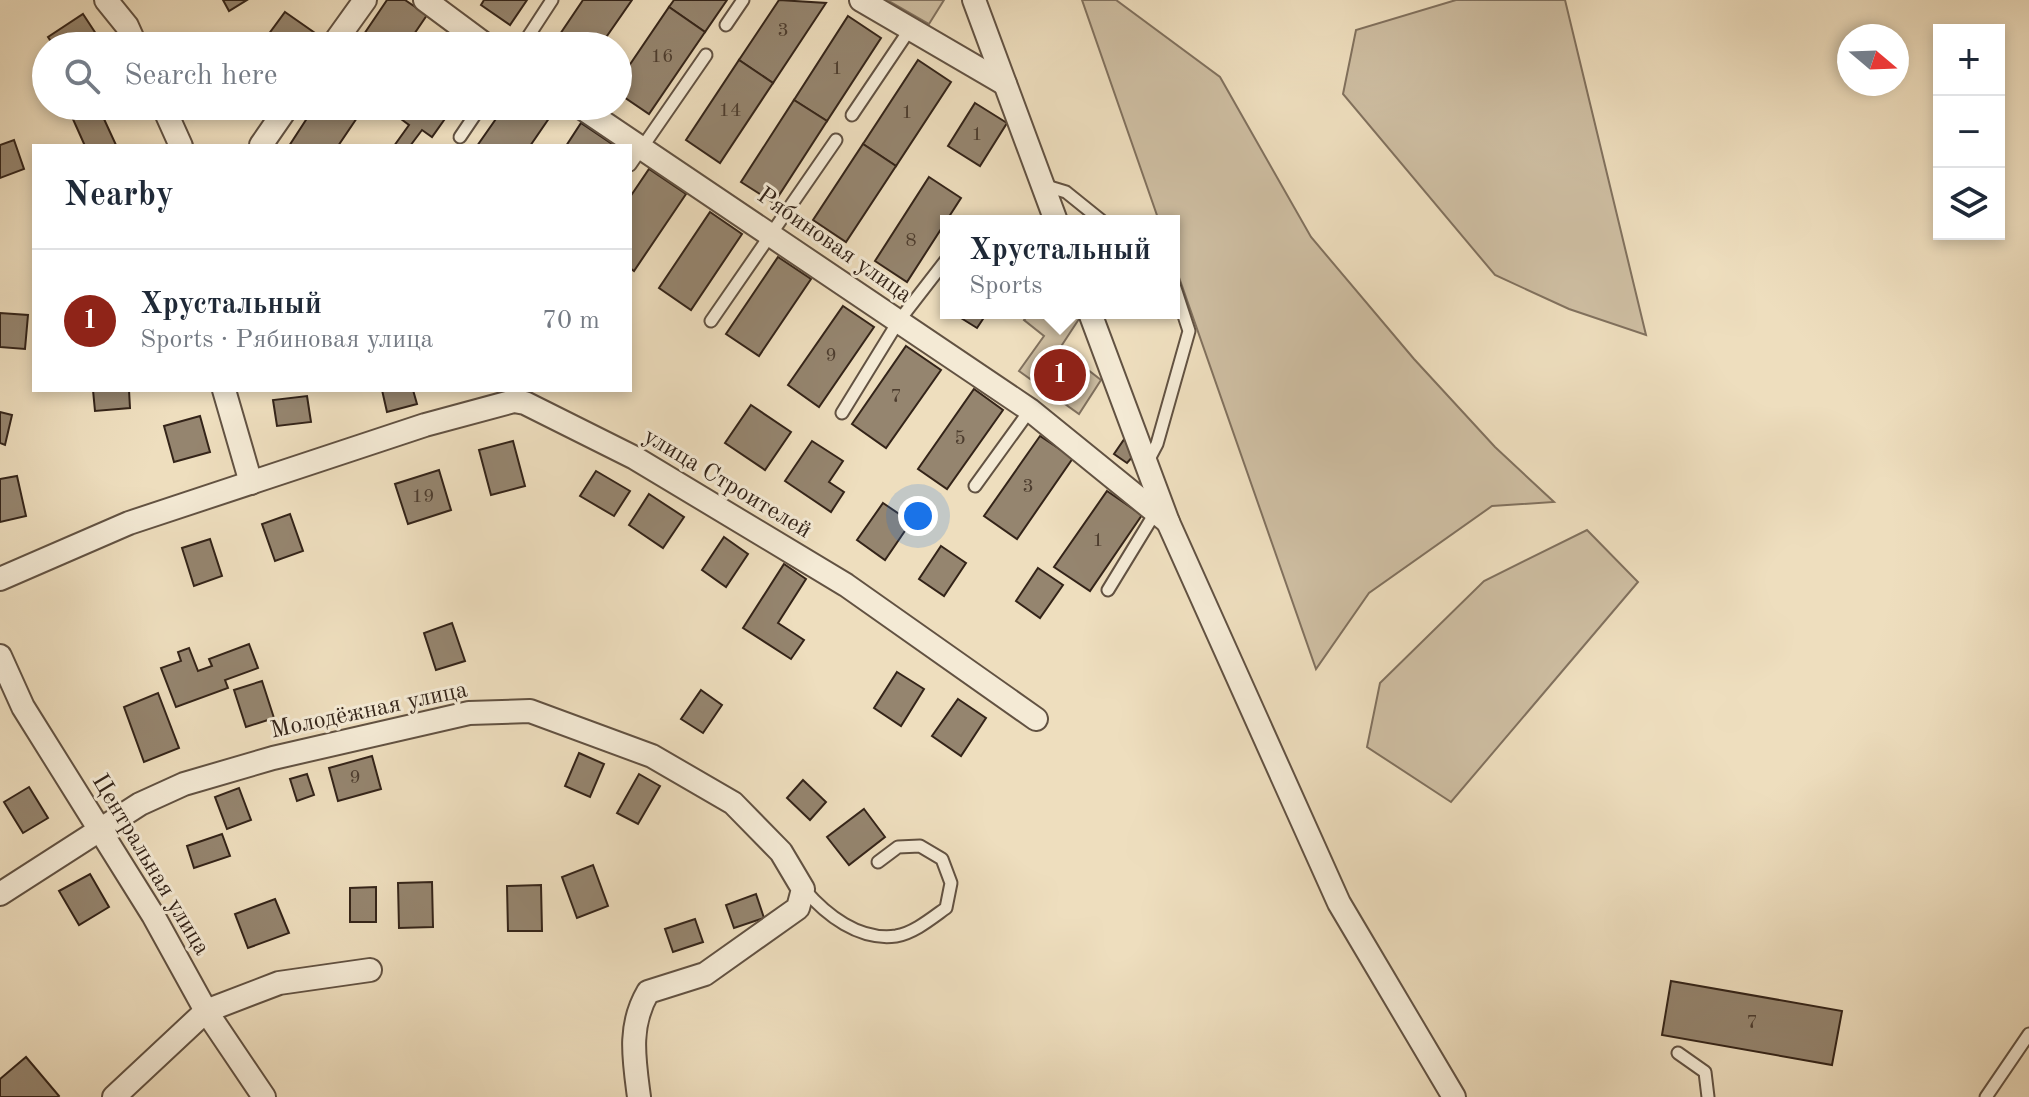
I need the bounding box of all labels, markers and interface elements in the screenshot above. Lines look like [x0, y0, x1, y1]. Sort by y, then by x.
house number: 3 [777, 21, 789, 41]
north arrow [1837, 24, 1909, 96]
map controls [1933, 24, 2005, 240]
button: + [1933, 24, 2005, 96]
search box [32, 32, 632, 120]
house number: 16 [650, 47, 674, 67]
icon: search [60, 54, 104, 98]
house number: 1 [831, 59, 843, 79]
text: Search here [124, 61, 278, 91]
button: − [1933, 96, 2005, 168]
house number: 14 [718, 101, 742, 121]
house number: 1 [901, 103, 913, 123]
house number: 1 [971, 125, 983, 145]
button: layers [1933, 168, 2005, 240]
text: Nearby [64, 179, 174, 213]
street label: Рябиновая улица [752, 184, 916, 308]
popup [940, 215, 1180, 319]
house number: 8 [905, 231, 917, 251]
text: Хрустальный [969, 236, 1151, 266]
text: Sports [969, 273, 1043, 299]
text: Хрустальный [140, 290, 322, 320]
text: 1 [82, 308, 98, 334]
text: 70 m [542, 308, 600, 334]
text: Sports · Рябиновая улица [140, 327, 433, 353]
pin: 1 [1034, 345, 1086, 405]
house number: 9 [825, 346, 837, 366]
house number: 7 [890, 387, 902, 407]
street label: улица Строителей [639, 424, 815, 544]
house number: 5 [954, 429, 966, 449]
house number: 3 [1022, 477, 1034, 497]
house number: 19 [411, 487, 435, 507]
your location [898, 496, 938, 536]
house number: 1 [1092, 531, 1104, 551]
street label: Молодёжная улица [268, 678, 470, 744]
house number: 9 [349, 768, 361, 788]
street label: Центральная улица [87, 770, 214, 960]
house number: 7 [1746, 1013, 1758, 1033]

